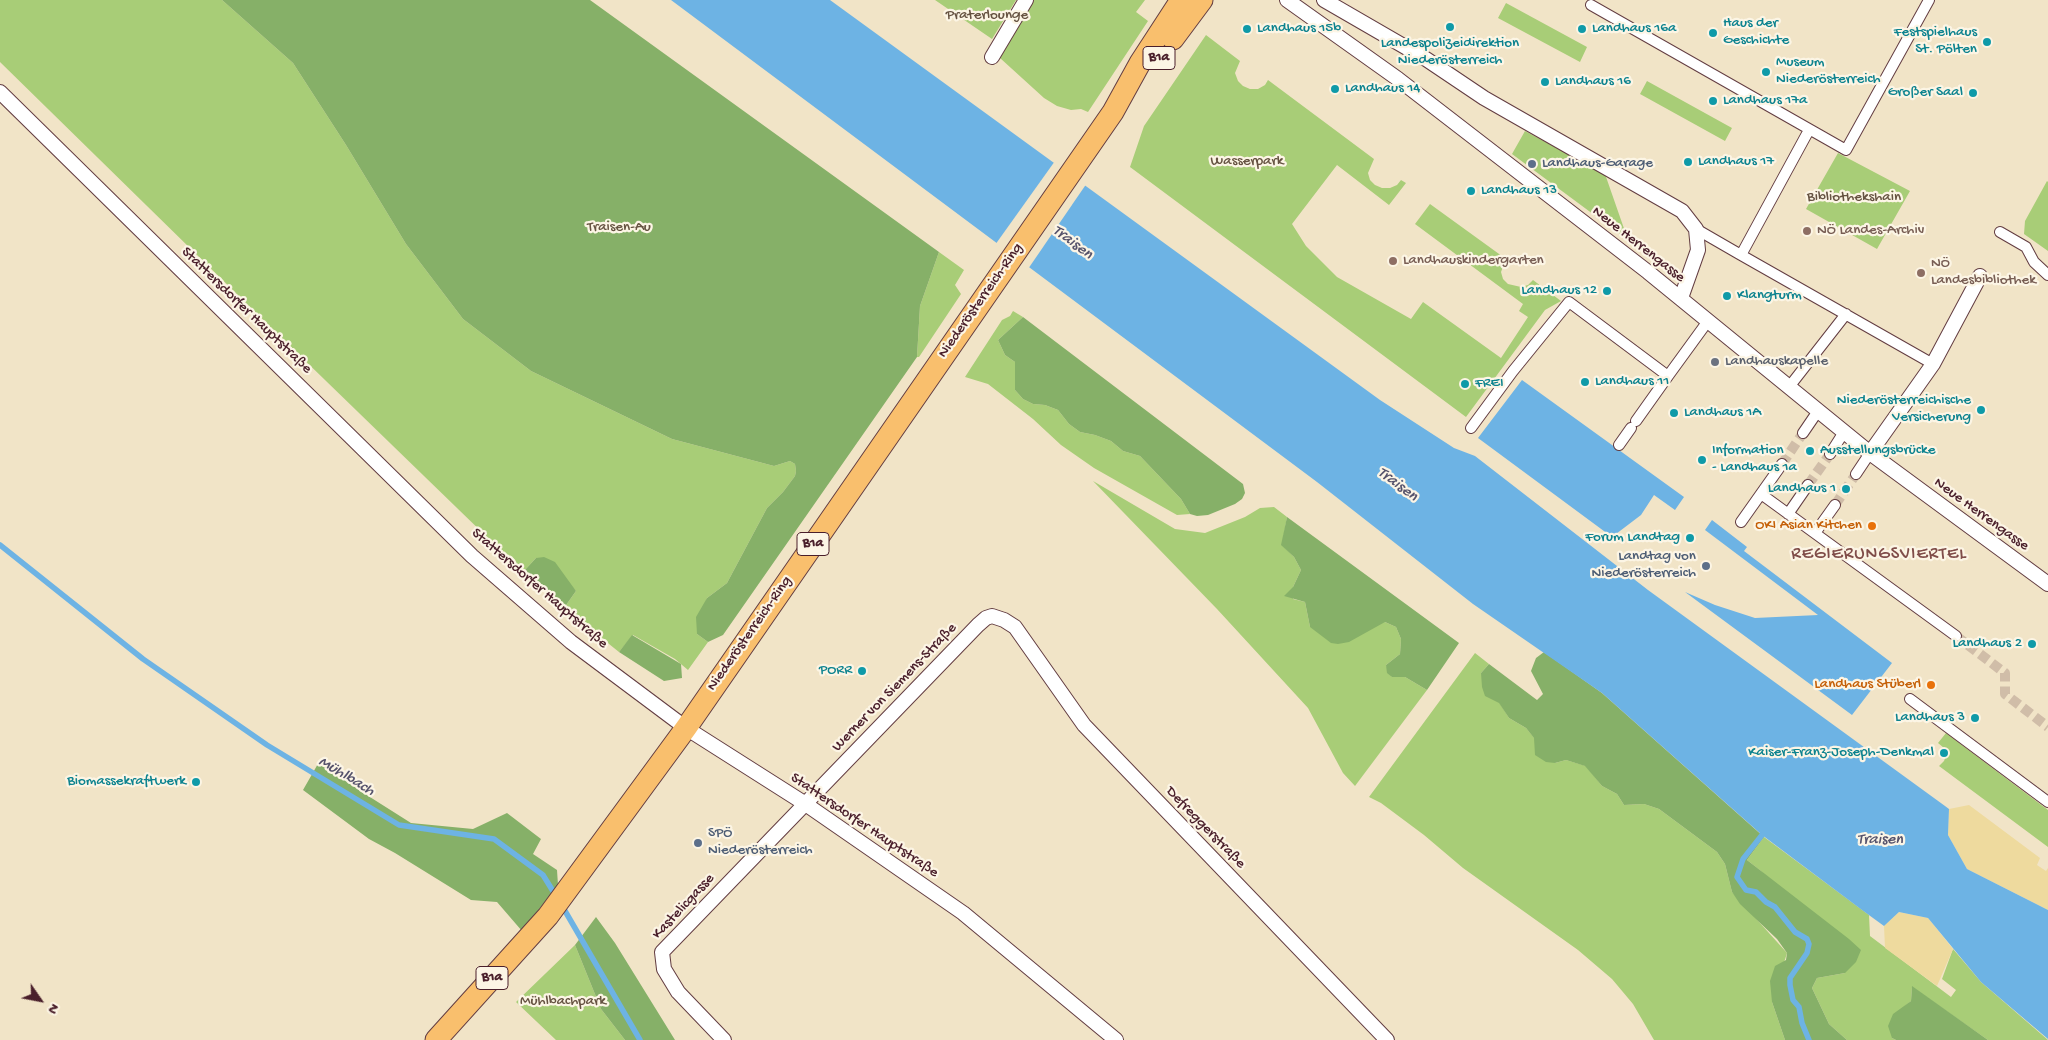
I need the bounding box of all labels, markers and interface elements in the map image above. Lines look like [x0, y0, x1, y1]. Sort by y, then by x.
park label: Praterlounge [946, 7, 1028, 25]
place label: Haus der Geschichte [1723, 15, 1789, 50]
place label: Landhaus 15b [1257, 20, 1341, 38]
place label: Landhaus 16a [1592, 20, 1676, 38]
marker: Landespolizeidirektion Niederösterreich [1444, 21, 1456, 33]
marker: Landhaus 15b [1241, 23, 1253, 35]
marker: Landhaus 16a [1576, 23, 1588, 35]
place label: Festspielhaus St. Pölten [1894, 24, 1977, 59]
marker: Haus der Geschichte [1707, 27, 1719, 39]
place label: Landespolizeidirektion Niederösterreich [1381, 35, 1519, 70]
marker: Festspielhaus St. Pölten [1981, 36, 1993, 48]
road number: B1a [1143, 46, 1175, 70]
place label: Museum Niederösterreich [1776, 54, 1881, 89]
marker: Museum Niederösterreich [1760, 66, 1772, 78]
place label: Landhaus 16 [1555, 73, 1631, 91]
marker: Landhaus 16 [1539, 76, 1551, 88]
place label: Landhaus 14 [1345, 80, 1420, 98]
marker: Landhaus 14 [1329, 83, 1341, 95]
place label: Großer Saal [1888, 84, 1963, 102]
marker: Großer Saal [1967, 87, 1979, 99]
place label: Landhaus 17a [1723, 92, 1807, 110]
marker: Landhaus 17a [1707, 95, 1719, 107]
park label: Wasserpark [1211, 153, 1283, 171]
place label: Landhaus 17 [1698, 153, 1774, 171]
place label: Landhaus-Garage [1542, 155, 1653, 173]
marker: Landhaus 17 [1682, 156, 1694, 168]
marker: Landhaus-Garage [1526, 158, 1538, 170]
place label: Landhaus 13 [1481, 182, 1557, 200]
marker: Landhaus 13 [1465, 185, 1477, 197]
park label: Bibliothekshain [1807, 189, 1901, 207]
street label: Neue Herrengasse [1588, 203, 1688, 287]
park label: Traisen-Au [587, 219, 651, 237]
water label: Traisen [1048, 222, 1096, 264]
place label: NÖ Landes-Archiv [1817, 222, 1924, 240]
marker: NÖ Landes-Archiv [1801, 225, 1813, 237]
street label: Niederösterreich-Ring [935, 240, 1027, 362]
street label: Stattersdorfer Hauptstraße [177, 244, 315, 378]
place label: Landhauskindergarten [1403, 252, 1544, 270]
marker: Landhauskindergarten [1387, 255, 1399, 267]
place label: NÖ Landesbibliothek [1931, 255, 2036, 290]
marker: NÖ Landesbibliothek [1915, 267, 1927, 279]
place label: Landhaus 12 [1521, 282, 1597, 300]
marker: Landhaus 12 [1601, 285, 1613, 297]
place label: Klangturm [1737, 287, 1802, 305]
marker: Klangturm [1721, 290, 1733, 302]
place label: Landhauskapelle [1725, 353, 1828, 371]
marker: Landhauskapelle [1709, 356, 1721, 368]
place label: Landhaus 11 [1595, 373, 1669, 391]
place label: FREI [1475, 375, 1503, 393]
marker: Landhaus 11 [1579, 376, 1591, 388]
marker: FREI [1459, 378, 1471, 390]
place label: Niederösterreichische Versicherung [1837, 392, 1971, 427]
place label: Landhaus 1A [1684, 404, 1761, 422]
marker: Niederösterreichische Versicherung [1975, 404, 1987, 416]
marker: Landhaus 1A [1668, 407, 1680, 419]
place label: Information - Landhaus 1a [1712, 442, 1797, 477]
place label: Ausstellungsbrücke [1820, 442, 1935, 460]
marker: Ausstellungsbrücke [1804, 445, 1816, 457]
marker: Information - Landhaus 1a [1696, 454, 1708, 466]
water label: Traisen [1373, 464, 1421, 506]
street label: Neue Herrengasse [1930, 474, 2032, 556]
place label: Landhaus 1 [1768, 480, 1836, 498]
marker: Landhaus 1 [1840, 483, 1852, 495]
place label: OKI Asian Kitchen [1755, 517, 1862, 535]
marker: OKI Asian Kitchen [1866, 520, 1878, 532]
street label: Stattersdorfer Hauptstraße [467, 525, 611, 653]
place label: Forum Landtag [1585, 529, 1680, 547]
road number: B1a [797, 532, 829, 556]
marker: Forum Landtag [1684, 532, 1696, 544]
district label: REGIERUNGSVIERTEL [1789, 544, 1969, 566]
place label: Landtag von Niederösterreich [1591, 548, 1696, 583]
marker: Landtag von Niederösterreich [1700, 560, 1712, 572]
street label: Niederösterreich-Ring [704, 573, 796, 695]
street label: Werner von Siemens-Straße [829, 620, 961, 756]
place label: Landhaus 2 [1952, 635, 2022, 653]
marker: Landhaus 2 [2026, 638, 2038, 650]
place label: PORR [819, 662, 852, 680]
marker: PORR [856, 665, 868, 677]
place label: Landhaus Stüberl [1814, 676, 1921, 694]
marker: Landhaus Stüberl [1925, 679, 1937, 691]
place label: Landhaus 3 [1895, 709, 1965, 727]
marker: Landhaus 3 [1969, 712, 1981, 724]
place label: Kaiser-Franz-Joseph-Denkmal [1748, 744, 1934, 762]
marker: Kaiser-Franz-Joseph-Denkmal [1938, 747, 1950, 759]
water label: Mühlbach [314, 753, 378, 801]
street label: Stattersdorfer Hauptstraße [786, 770, 942, 882]
place label: Biomassekraftwerk [67, 773, 186, 791]
marker: Biomassekraftwerk [190, 776, 202, 788]
street label: Defreggerstraße [1161, 783, 1249, 873]
place label: SPÖ Niederösterreich [708, 825, 813, 860]
water label: Traisen [1857, 831, 1903, 851]
marker: SPÖ Niederösterreich [692, 837, 704, 849]
street label: Kastelicgasse [649, 870, 719, 944]
road number: B1a [476, 966, 508, 990]
north arrow [15, 975, 65, 1025]
park label: Mühlbachpark [520, 993, 606, 1011]
text: N [43, 1000, 63, 1017]

